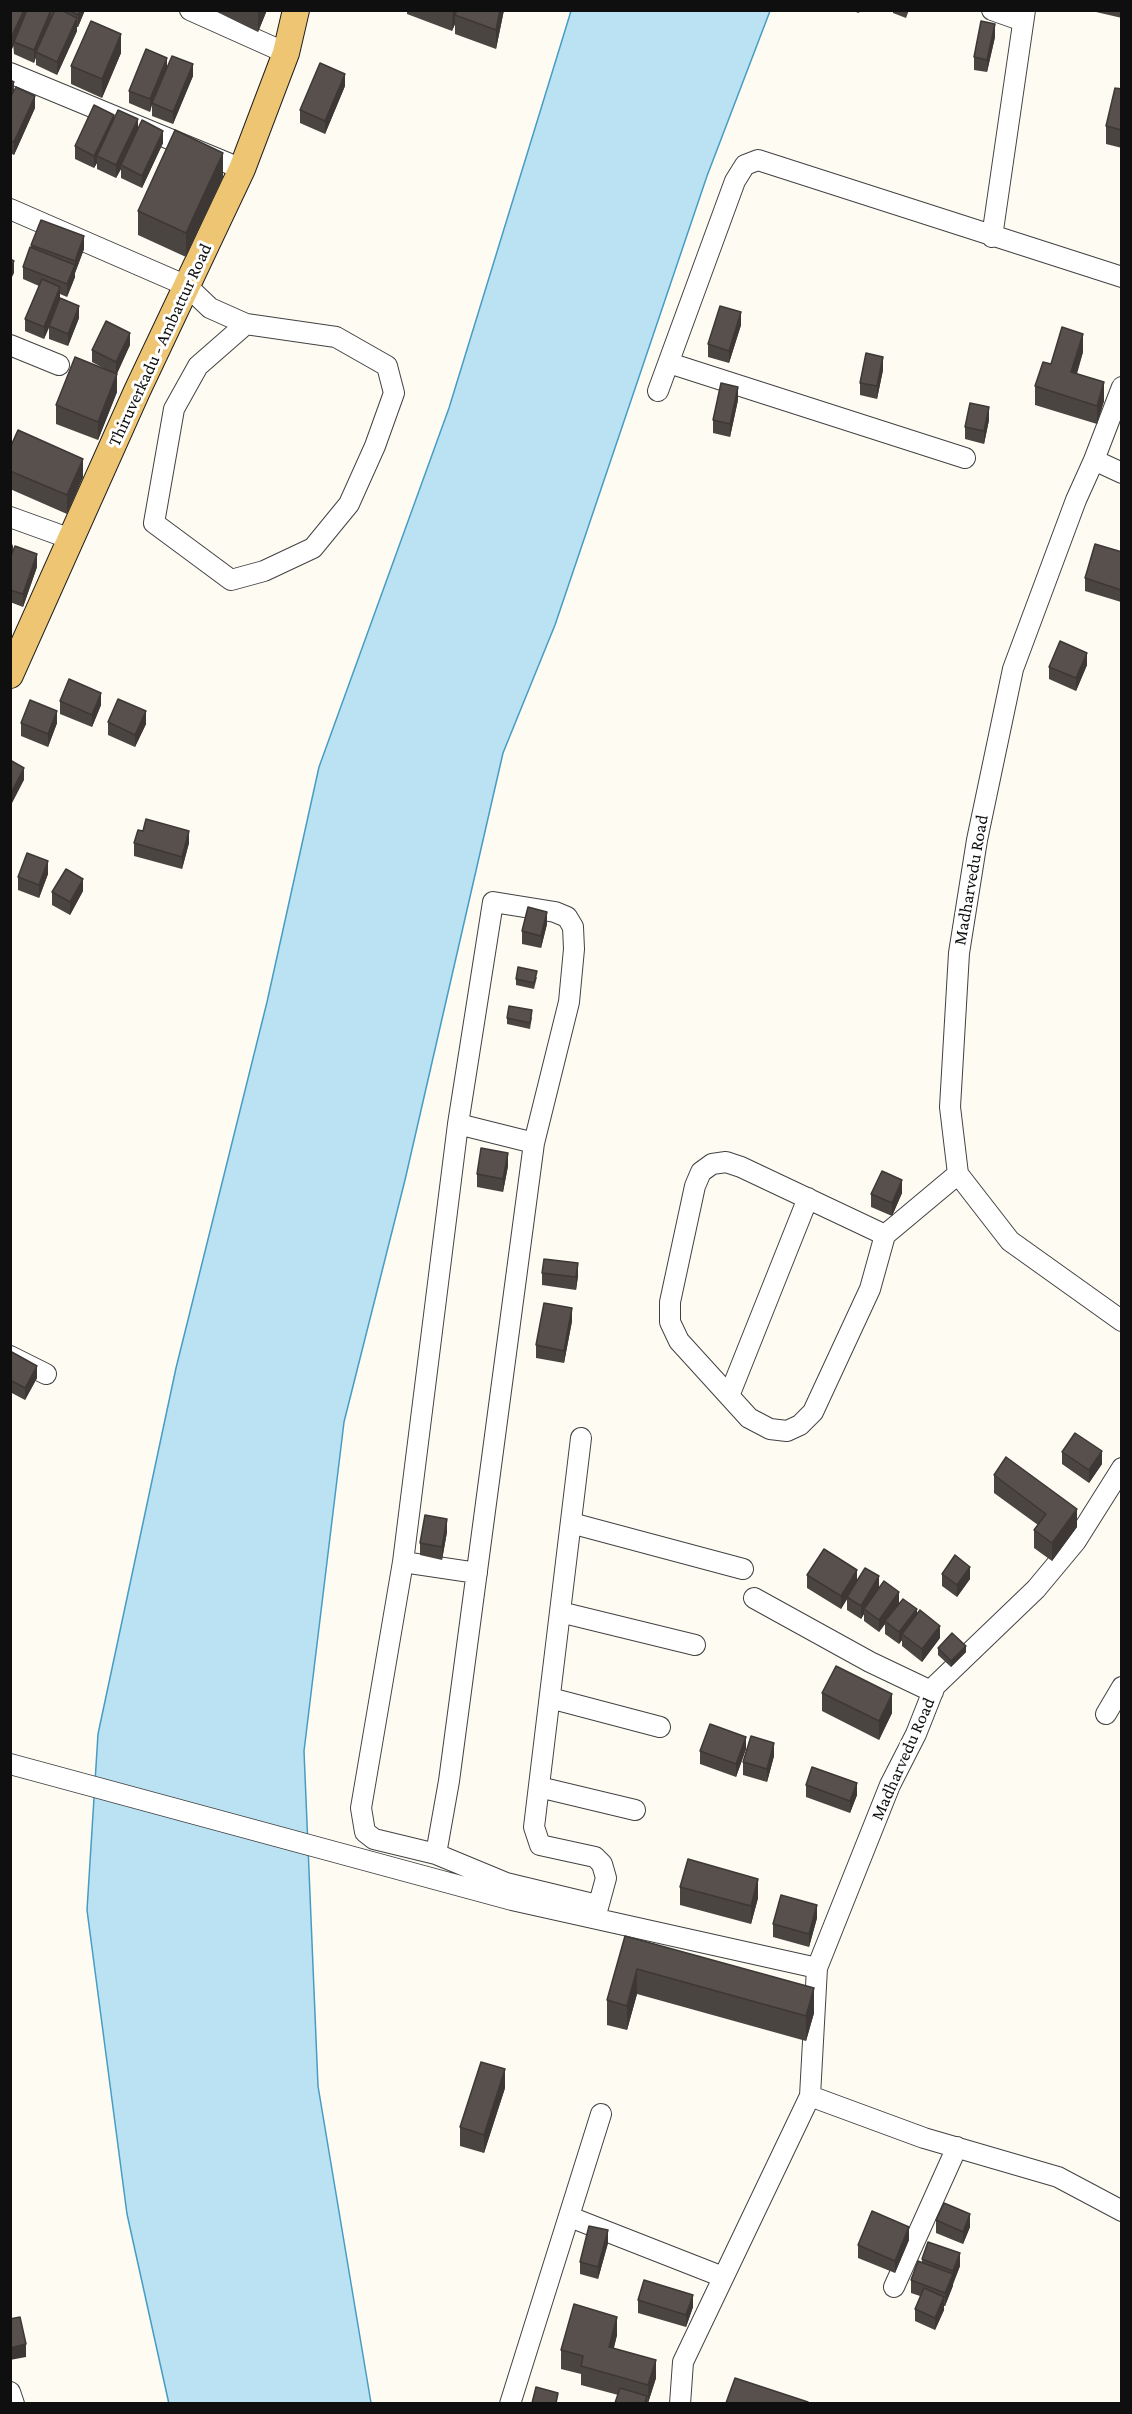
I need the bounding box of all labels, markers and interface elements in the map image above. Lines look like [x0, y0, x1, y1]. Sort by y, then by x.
street label: Thiruverkadu - Ambattur Road [103, 240, 217, 450]
street label: Madharvedu Road [949, 813, 993, 947]
street label: Madharvedu Road [866, 1694, 940, 1824]

